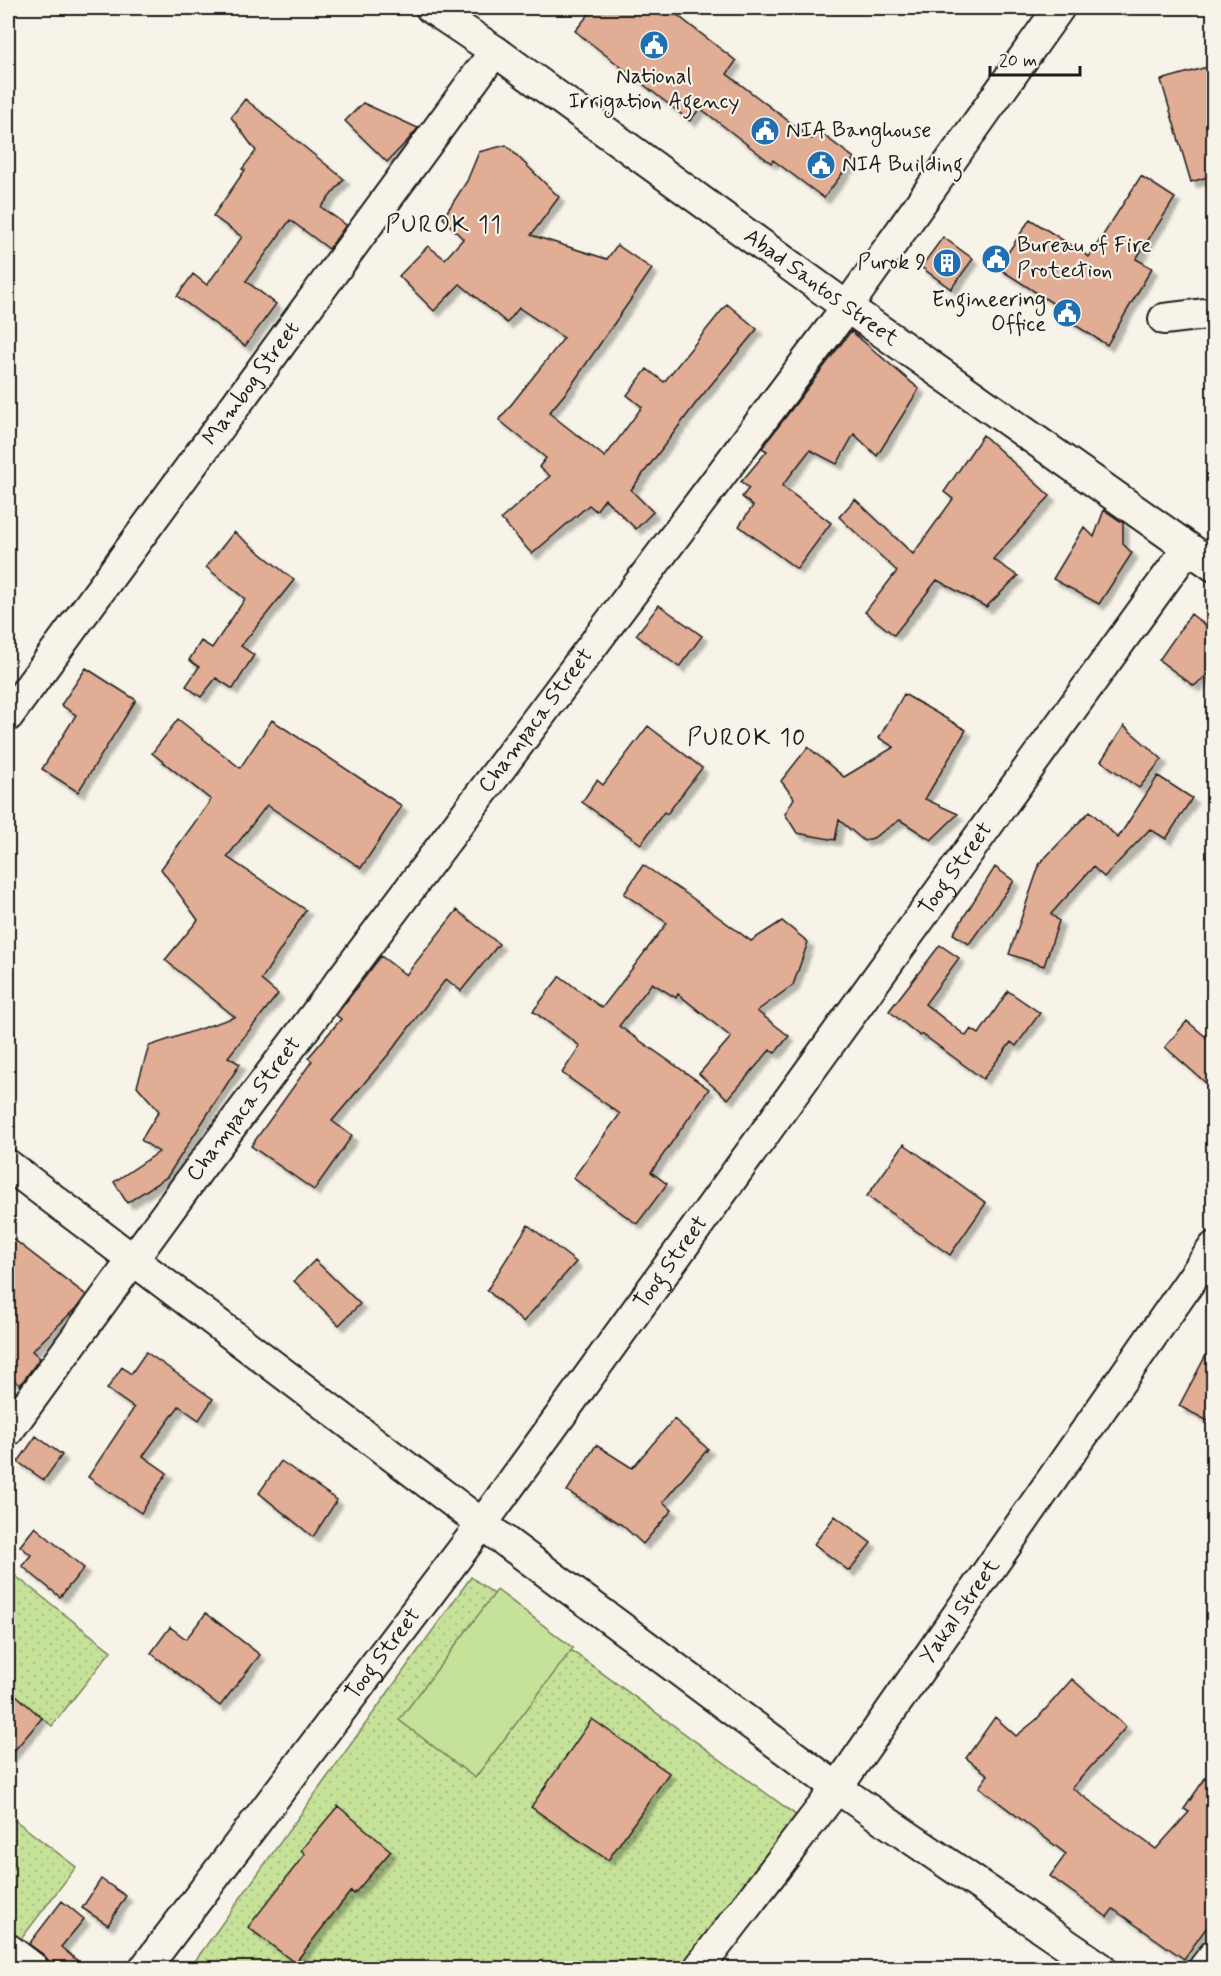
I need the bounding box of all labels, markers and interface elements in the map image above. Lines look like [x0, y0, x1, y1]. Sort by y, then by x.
public building icon: National Irrigation Agency [638, 29, 670, 61]
scale bar [990, 39, 1080, 77]
text: 20 m [999, 49, 1037, 73]
place label: National Irrigation Agency [568, 63, 740, 119]
public building icon: NIA Banghouse [749, 115, 781, 147]
place label: NIA Banghouse [786, 117, 931, 148]
public building icon: NIA Building [805, 149, 837, 181]
place label: NIA Building [842, 151, 963, 182]
district label: PUROK 11 [386, 210, 503, 241]
street label: Abad Santos Street [738, 222, 904, 353]
place label: Bureau of Fire Protection [1017, 232, 1152, 285]
public building icon: Bureau of Fire Protection [980, 243, 1012, 275]
building icon: Purok 9 [931, 247, 963, 279]
place label: Purok 9 [858, 249, 926, 277]
place label: Engineering Office [932, 286, 1046, 339]
public building icon: Engineering Office [1051, 297, 1083, 329]
street label: Mambog Street [197, 316, 306, 451]
street label: Champaca Street [472, 643, 600, 799]
district label: PUROK 10 [687, 723, 807, 754]
street label: Toog Street [913, 817, 999, 921]
street label: Champaca Street [180, 1031, 308, 1187]
street label: Toog Street [628, 1210, 714, 1315]
street label: Yakal Street [914, 1553, 1006, 1670]
street label: Toog Street [339, 1602, 427, 1706]

